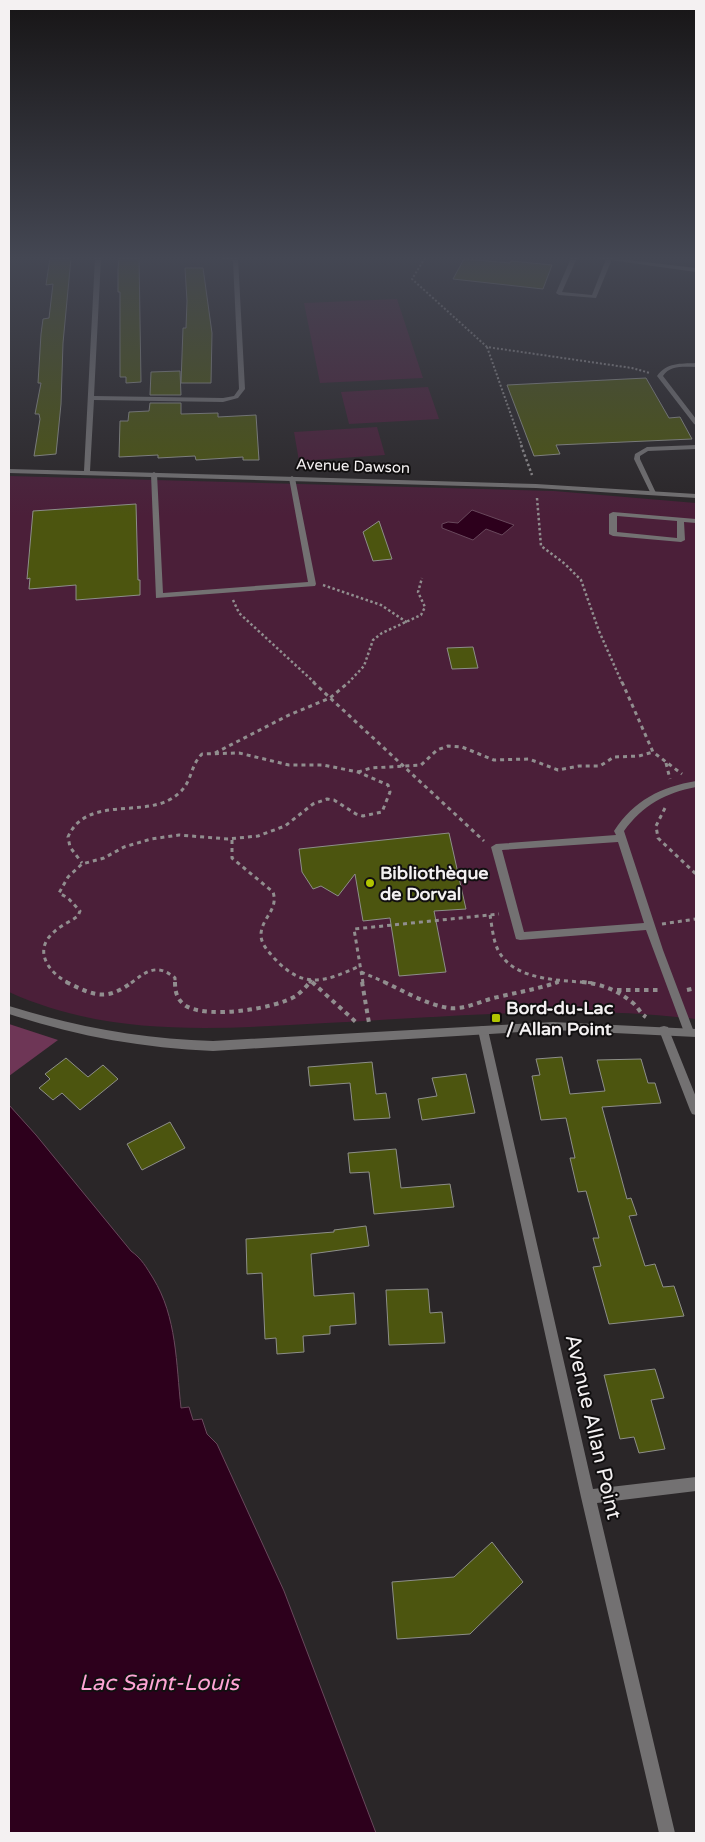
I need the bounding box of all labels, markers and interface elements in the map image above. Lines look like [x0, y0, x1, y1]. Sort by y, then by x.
street label: Avenue Dawson [296, 455, 410, 477]
place label: Bibliothèque de Dorval [380, 862, 489, 905]
marker: Bibliothèque de Dorval [364, 877, 376, 889]
place label: Bord-du-Lac / Allan Point [506, 997, 614, 1040]
marker: Bord-du-Lac / Allan Point [490, 1012, 502, 1024]
street label: Avenue Allan Point [560, 1332, 626, 1522]
water label: Lac Saint-Louis [79, 1670, 240, 1696]

